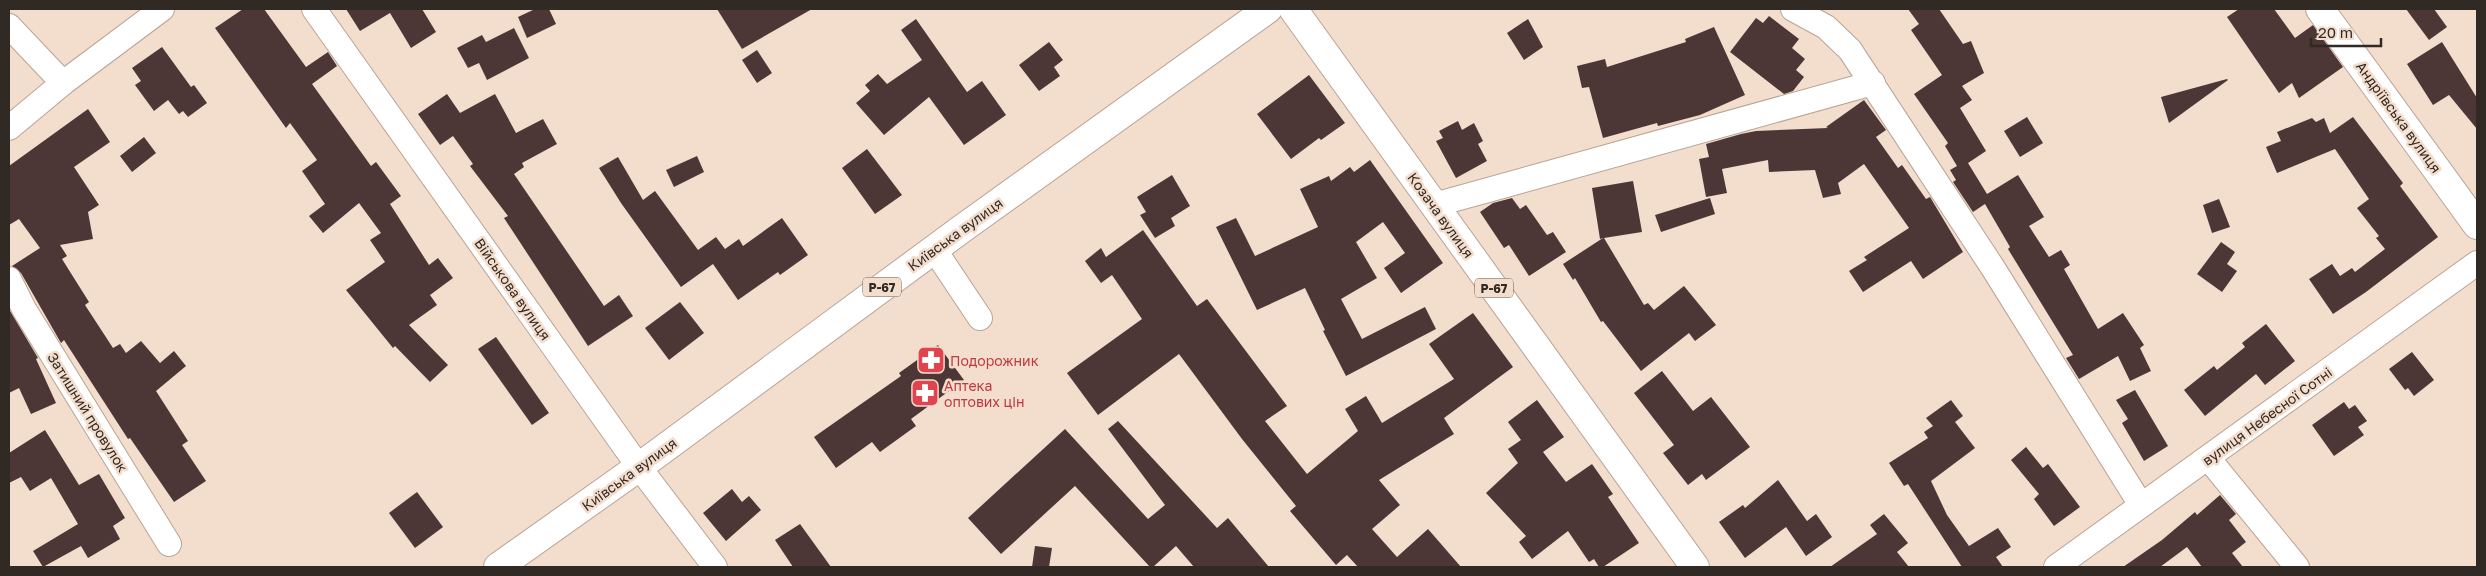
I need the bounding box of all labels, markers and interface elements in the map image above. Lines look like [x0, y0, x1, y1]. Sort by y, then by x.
scale bar [2311, 15, 2381, 47]
text: 20 m [2318, 23, 2353, 41]
street label: Андріївська вулиця [2353, 58, 2445, 176]
street label: Козача вулиця [1404, 169, 1478, 261]
street label: Київська вулиця [904, 194, 1006, 274]
street label: Військова вулиця [471, 235, 555, 343]
road number: Р-67 [863, 278, 901, 296]
road number: Р-67 [1475, 278, 1513, 298]
pharmacy icon: Подорожник [916, 345, 946, 375]
street label: Затишний провулок [44, 349, 132, 475]
place label: Подорожник [950, 352, 1039, 369]
street label: вулиця Небесної Сотні [2199, 363, 2335, 469]
place label: Аптека оптових цін [944, 377, 1025, 410]
pharmacy icon: Аптека оптових цін [910, 378, 940, 408]
street label: Київська вулиця [578, 434, 680, 514]

